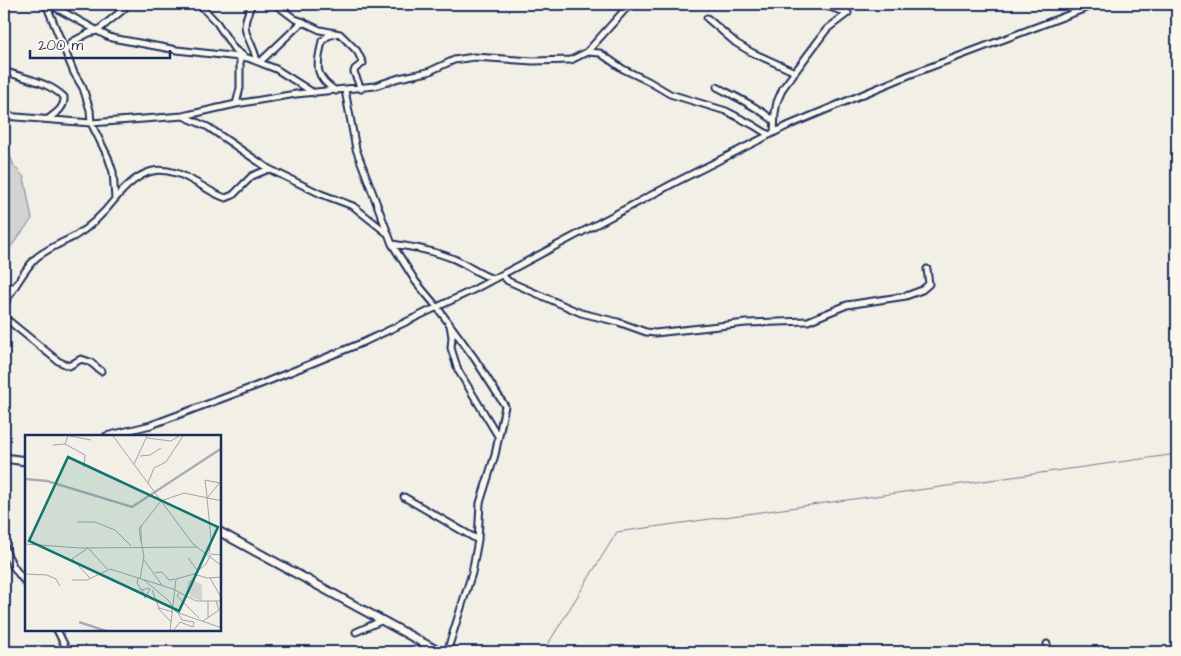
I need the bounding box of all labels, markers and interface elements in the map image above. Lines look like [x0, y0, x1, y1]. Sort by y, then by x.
scale bar [30, 28, 170, 60]
text: 200 m [38, 35, 84, 56]
inset map [25, 435, 221, 631]

